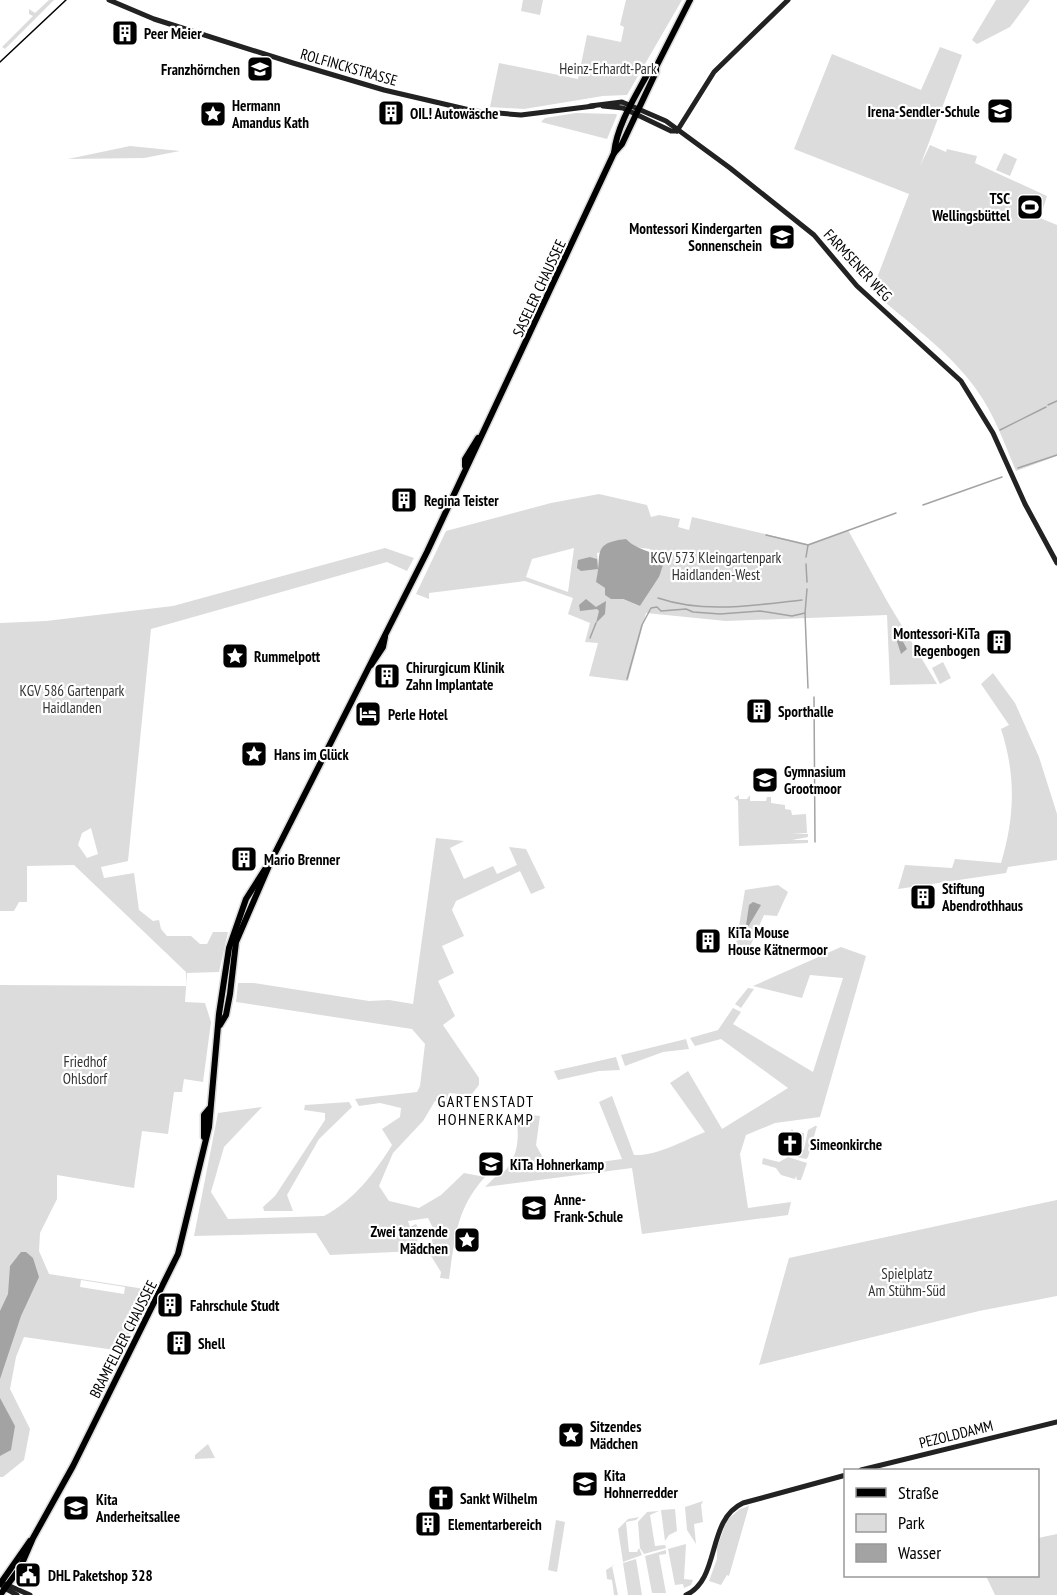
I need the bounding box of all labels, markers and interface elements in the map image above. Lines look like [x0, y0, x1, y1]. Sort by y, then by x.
building icon: Peer Meier [110, 18, 140, 48]
place label: Peer Meier [144, 24, 202, 43]
street label: ROLFINCKSTRASSE [298, 44, 400, 90]
school or university icon: Franzhörnchen [245, 54, 275, 84]
park label: Heinz-Erhardt-Park [559, 59, 657, 78]
place label: Franzhörnchen [161, 60, 240, 79]
place label: Hermann Amandus Kath [231, 96, 309, 132]
school or university icon: Irena-Sendler-Schule [985, 96, 1015, 126]
building icon: OIL! Autowäsche [376, 98, 406, 128]
place icon: Hermann Amandus Kath [198, 99, 228, 129]
place label: Irena-Sendler-Schule [868, 102, 980, 121]
place label: OIL! Autowäsche [410, 104, 499, 123]
place label: TSC Wellingsbüttel [931, 189, 1010, 225]
sports icon: TSC Wellingsbüttel [1015, 192, 1045, 222]
place label: Montessori Kindergarten Sonnenschein [629, 219, 762, 255]
school or university icon: Montessori Kindergarten Sonnenschein [767, 222, 797, 252]
street label: FARMSENER WEG [820, 225, 896, 305]
street label: SASELER CHAUSSEE [508, 236, 570, 340]
building icon: Regina Teister [389, 485, 419, 515]
place label: Regina Teister [424, 491, 499, 510]
park label: KGV 573 Kleingartenpark Haidlanden-West [651, 548, 782, 584]
place label: Montessori-KiTa Regenbogen [893, 624, 980, 660]
building icon: Montessori-KiTa Regenbogen [984, 627, 1014, 657]
place icon: Rummelpott [220, 641, 250, 671]
place label: Rummelpott [254, 647, 321, 666]
place label: Chirurgicum Klinik Zahn Implantate [406, 658, 505, 694]
building icon: Chirurgicum Klinik Zahn Implantate [372, 661, 402, 691]
park label: KGV 586 Gartenpark Haidlanden [20, 681, 125, 717]
building icon: Sporthalle [744, 696, 774, 726]
hotel icon: Perle Hotel [353, 699, 383, 729]
place label: Sporthalle [778, 702, 834, 721]
place label: Perle Hotel [388, 705, 448, 724]
place icon: Hans im Glück [239, 739, 269, 769]
place label: Hans im Glück [274, 745, 350, 764]
place label: Gymnasium Grootmoor [784, 762, 846, 798]
school or university icon: Gymnasium Grootmoor [750, 765, 780, 795]
building icon: Mario Brenner [229, 844, 259, 874]
place label: Mario Brenner [264, 850, 341, 869]
place label: Stiftung Abendrothhaus [941, 879, 1023, 915]
building icon: Stiftung Abendrothhaus [908, 882, 938, 912]
place label: KiTa Mouse House Kätnermoor [728, 923, 828, 959]
building icon: KiTa Mouse House Kätnermoor [693, 926, 723, 956]
park label: Friedhof Ohlsdorf [63, 1052, 108, 1088]
district label: GARTENSTADT HOHNERKAMP [437, 1091, 535, 1129]
church icon: Simeonkirche [775, 1129, 805, 1159]
place label: Simeonkirche [810, 1135, 882, 1154]
school or university icon: KiTa Hohnerkamp [476, 1149, 506, 1179]
place label: KiTa Hohnerkamp [510, 1155, 605, 1174]
place label: Anne- Frank-Schule [553, 1190, 623, 1226]
school or university icon: Anne- Frank-Schule [519, 1193, 549, 1223]
place label: Zwei tanzende Mädchen [370, 1222, 448, 1258]
place icon: Zwei tanzende Mädchen [452, 1225, 482, 1255]
park label: Spielplatz Am Stühm-Süd [868, 1264, 946, 1300]
street label: BRAMFELDER CHAUSSEE [85, 1277, 161, 1401]
building icon: Fahrschule Studt [155, 1290, 185, 1320]
place label: Fahrschule Studt [190, 1296, 280, 1315]
building icon: Shell [164, 1328, 194, 1358]
place label: Shell [198, 1334, 225, 1353]
street label: PEZOLDDAMM [917, 1416, 995, 1452]
place label: Sitzendes Mädchen [590, 1417, 641, 1453]
place icon: Sitzendes Mädchen [556, 1420, 586, 1450]
place label: Kita Hohnerredder [604, 1466, 679, 1502]
school or university icon: Kita Hohnerredder [570, 1469, 600, 1499]
legend [844, 1469, 1039, 1577]
text: Straße [898, 1481, 939, 1504]
church icon: Sankt Wilhelm [426, 1483, 456, 1513]
place label: Sankt Wilhelm [460, 1489, 537, 1508]
place label: Kita Anderheitsallee [95, 1490, 180, 1526]
school or university icon: Kita Anderheitsallee [61, 1493, 91, 1523]
building icon: Elementarbereich [413, 1509, 443, 1539]
text: Park [898, 1511, 925, 1534]
place label: Elementarbereich [448, 1515, 542, 1534]
text: Wasser [898, 1541, 941, 1564]
public building icon: DHL Paketshop 328 [13, 1560, 43, 1590]
place label: DHL Paketshop 328 [48, 1566, 153, 1585]

